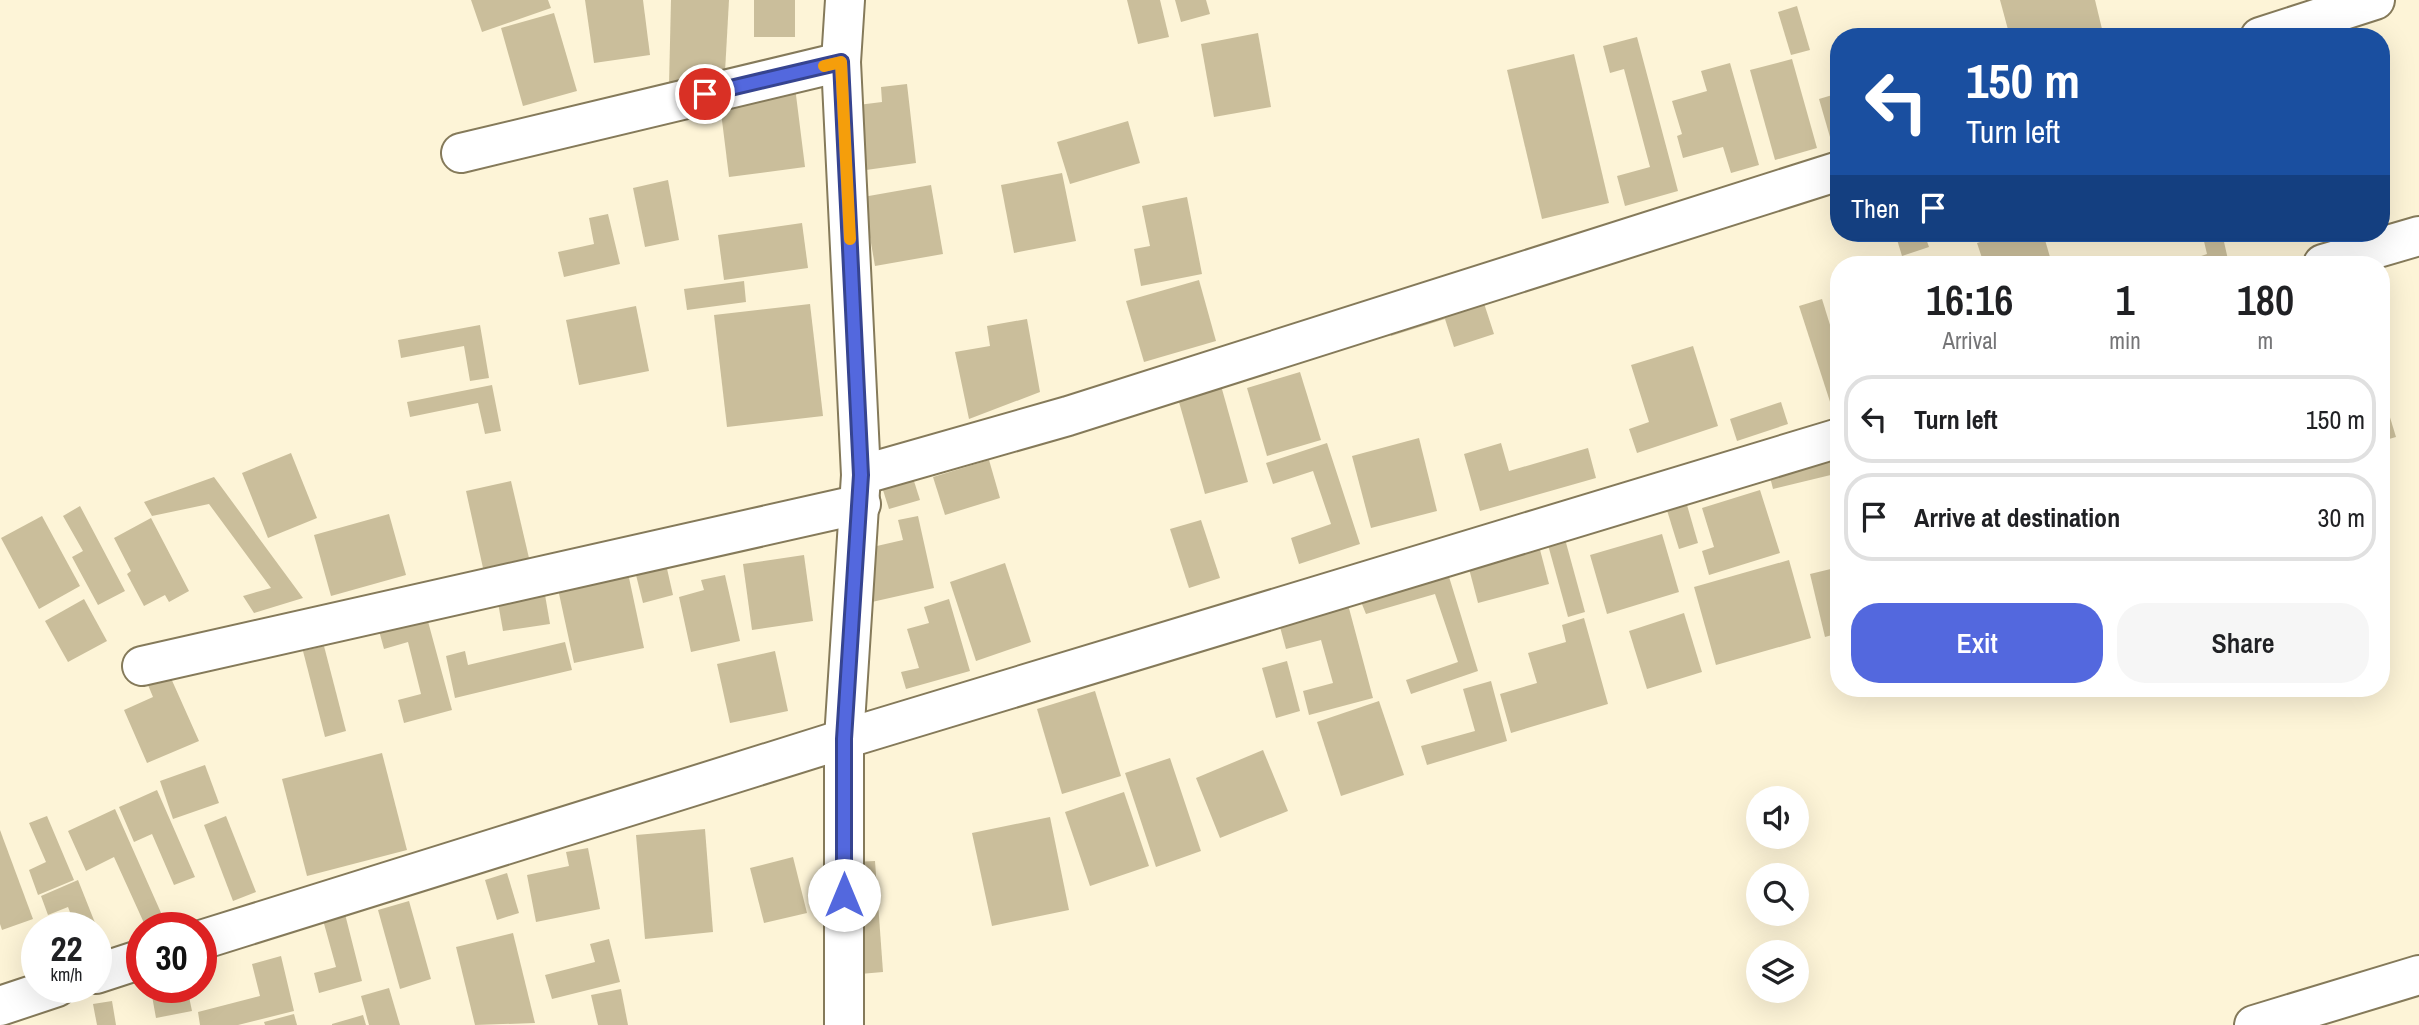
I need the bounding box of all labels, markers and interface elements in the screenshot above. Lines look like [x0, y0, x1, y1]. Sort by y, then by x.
text: 150 m [1966, 47, 2080, 113]
icon: left [1851, 56, 1942, 147]
pin [675, 64, 735, 124]
icon: arrive [686, 75, 724, 113]
text: Turn left [1966, 110, 2060, 153]
icon: arrive [1914, 189, 1952, 227]
text: Then [1851, 191, 1900, 226]
text: 16:16 [1926, 272, 2013, 328]
text: 1 [2115, 272, 2135, 328]
text: 180 [2237, 272, 2294, 328]
text: Arrival [1942, 325, 1997, 356]
text: min [2109, 325, 2141, 356]
text: m [2258, 325, 2273, 356]
icon: left [1855, 400, 1893, 438]
text: Turn left [1914, 402, 1998, 437]
text: 150 m [2306, 402, 2365, 437]
icon: arrive [1855, 498, 1893, 536]
text: Arrive at destination [1914, 500, 2120, 535]
text: 30 m [2318, 500, 2365, 535]
button: Exit [1851, 603, 2103, 683]
button: Share [2117, 603, 2369, 683]
map controls [1746, 786, 1809, 1003]
button: sound [1746, 786, 1809, 849]
position arrow [807, 858, 881, 932]
button: search [1746, 863, 1809, 926]
speed limit sign: 30 [126, 912, 217, 1003]
text: 22 [51, 925, 82, 972]
button: layers [1746, 940, 1809, 1003]
text: km/h [51, 962, 83, 987]

